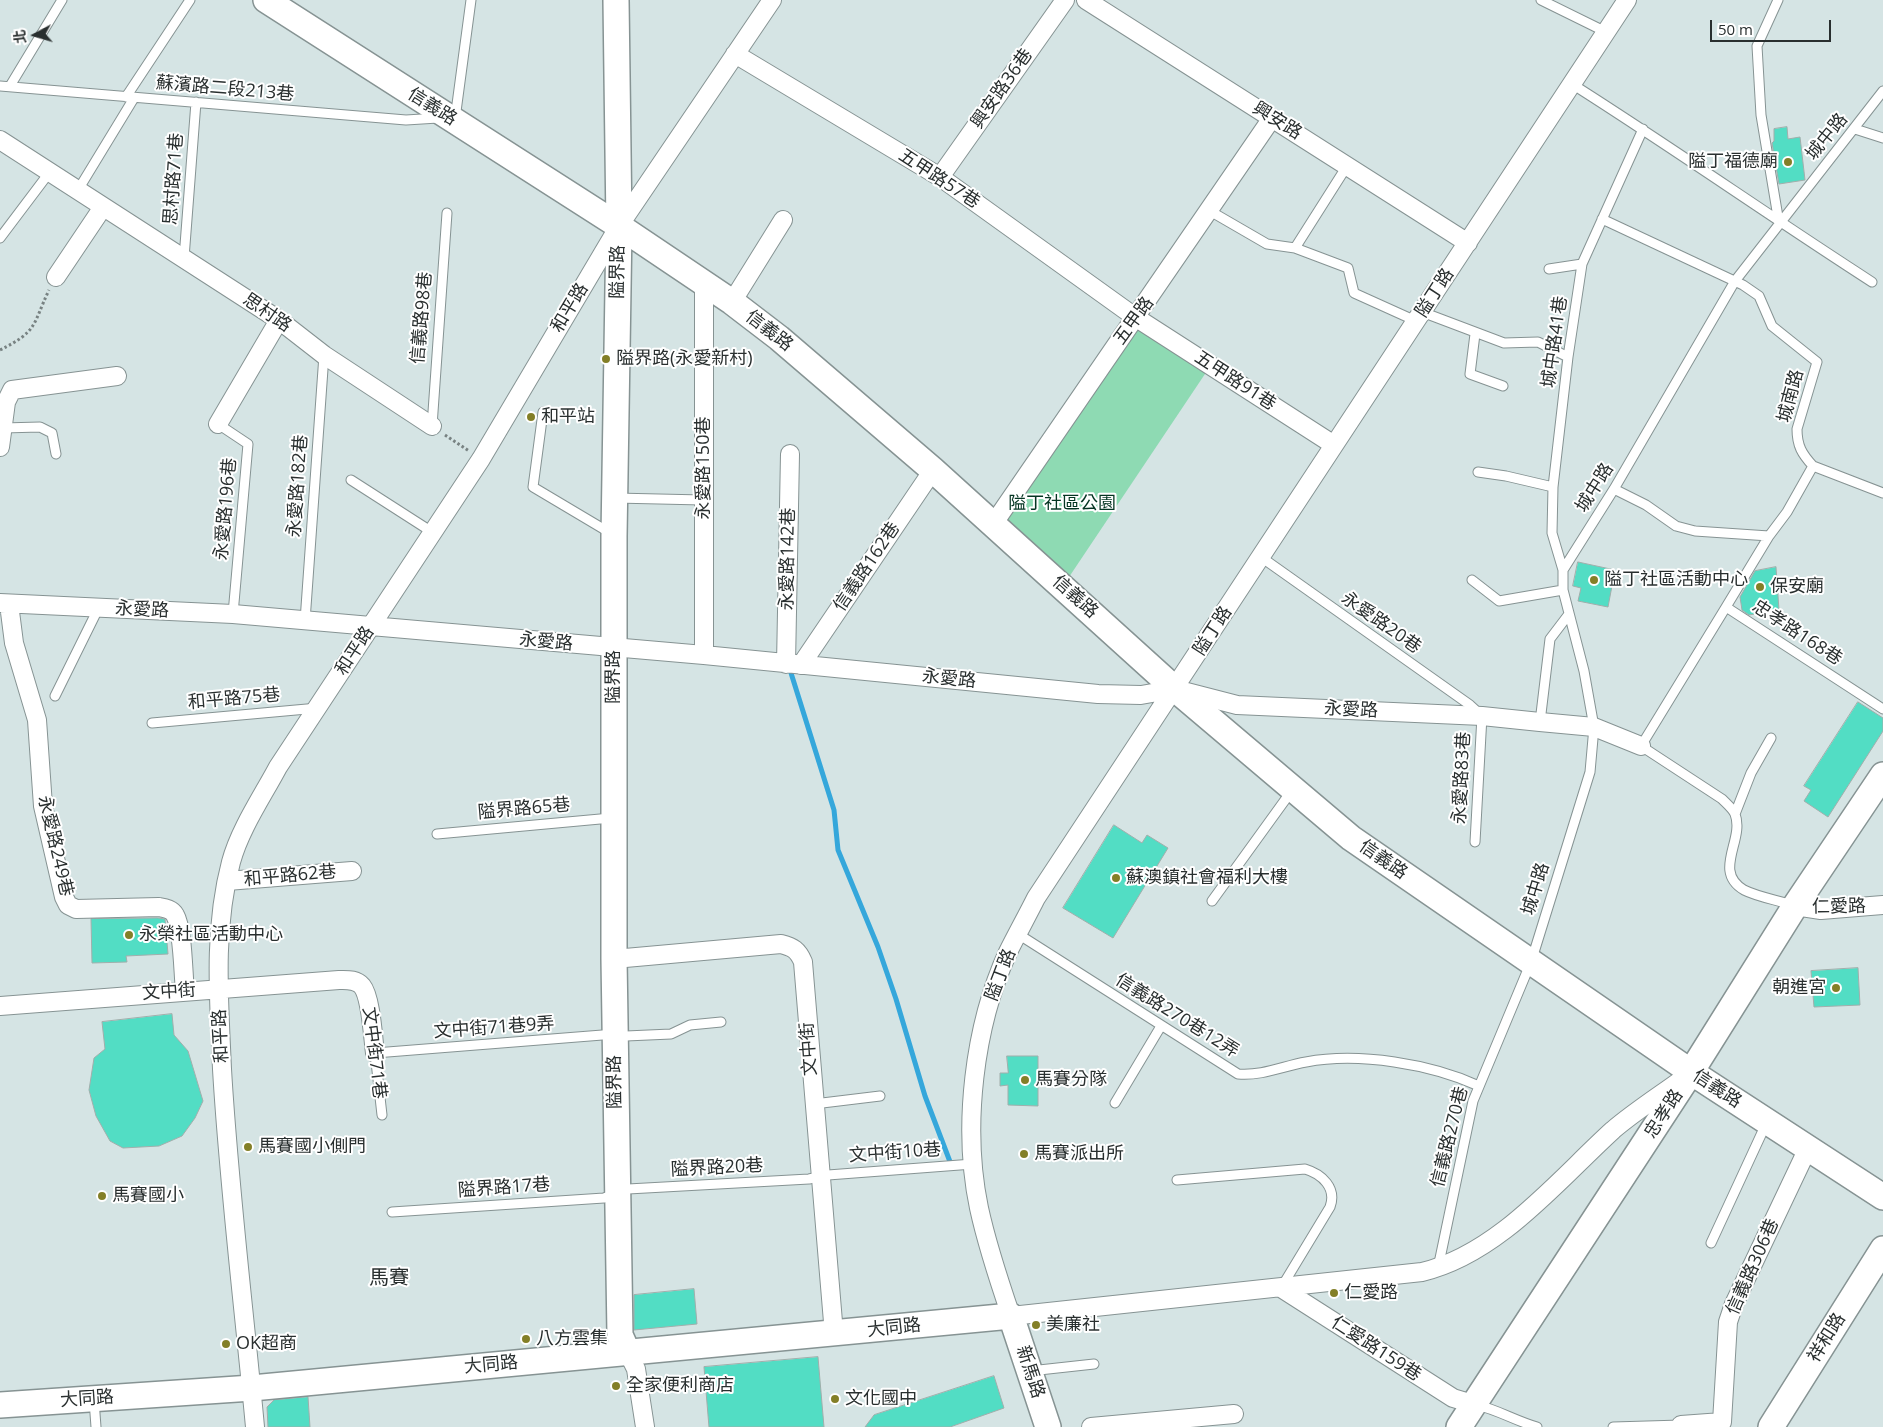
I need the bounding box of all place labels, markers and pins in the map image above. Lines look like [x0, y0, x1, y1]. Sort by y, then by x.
place label: 隘丁福德廟 [1688, 151, 1778, 173]
marker: 隘丁福德廟 [1782, 156, 1794, 168]
place label: 隘界路(永愛新村) [616, 348, 753, 370]
marker: 隘界路(永愛新村) [600, 353, 612, 365]
place label: 和平站 [541, 406, 595, 428]
marker: 和平站 [525, 411, 537, 423]
place label: 隘丁社區活動中心 [1604, 569, 1748, 591]
marker: 隘丁社區活動中心 [1588, 574, 1600, 586]
place label: 保安廟 [1770, 576, 1824, 598]
marker: 保安廟 [1754, 581, 1766, 593]
place label: 蘇澳鎮社會福利大樓 [1126, 867, 1288, 889]
marker: 蘇澳鎮社會福利大樓 [1110, 872, 1122, 884]
place label: 永榮社區活動中心 [139, 924, 283, 946]
marker: 永榮社區活動中心 [123, 929, 135, 941]
place label: 朝進宮 [1772, 977, 1826, 999]
marker: 朝進宮 [1830, 982, 1842, 994]
place label: 馬賽分隊 [1035, 1069, 1107, 1091]
marker: 馬賽分隊 [1019, 1074, 1031, 1086]
place label: 馬賽國小側門 [258, 1136, 366, 1158]
marker: 馬賽國小側門 [242, 1141, 254, 1153]
place label: 馬賽派出所 [1034, 1143, 1124, 1165]
marker: 馬賽派出所 [1018, 1148, 1030, 1160]
place label: 馬賽國小 [112, 1185, 184, 1207]
marker: 馬賽國小 [96, 1190, 108, 1202]
place label: 仁愛路 [1344, 1282, 1398, 1304]
marker: 仁愛路 [1328, 1287, 1340, 1299]
place label: 美廉社 [1046, 1314, 1100, 1336]
marker: 美廉社 [1030, 1319, 1042, 1331]
place label: 八方雲集 [536, 1328, 608, 1350]
place label: OK超商 [236, 1333, 297, 1355]
marker: 八方雲集 [520, 1333, 532, 1345]
marker: OK超商 [220, 1338, 232, 1350]
place label: 全家便利商店 [626, 1375, 734, 1397]
marker: 全家便利商店 [610, 1380, 622, 1392]
place label: 文化國中 [845, 1388, 917, 1410]
marker: 文化國中 [829, 1393, 841, 1405]

